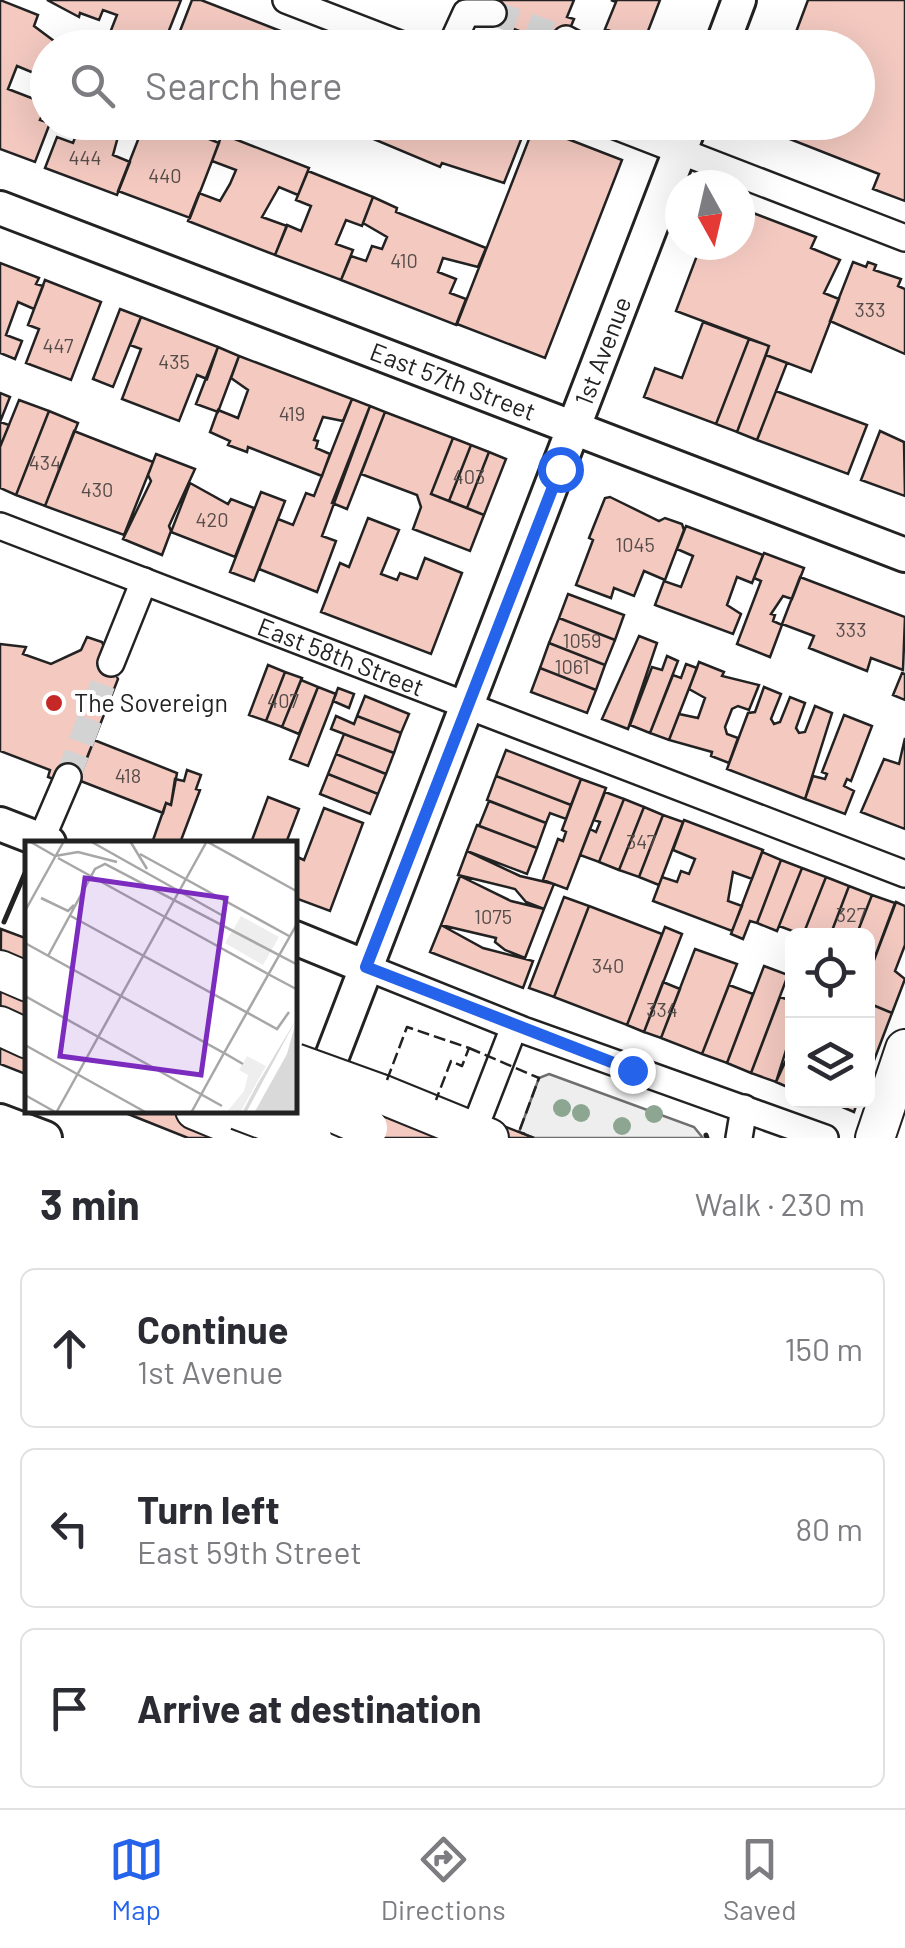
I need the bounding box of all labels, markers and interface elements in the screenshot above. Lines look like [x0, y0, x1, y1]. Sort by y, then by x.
search box [30, 30, 875, 140]
icon: search [65, 58, 120, 113]
text: Search here [145, 62, 343, 108]
house number: 444 [68, 145, 102, 169]
house number: 440 [148, 163, 182, 187]
north arrow [665, 170, 755, 260]
house number: 410 [390, 248, 418, 272]
street label: 1st Avenue [567, 292, 637, 410]
house number: 333 [855, 297, 885, 321]
house number: 447 [43, 333, 74, 357]
street label: East 57th Street [366, 335, 540, 426]
house number: 435 [158, 349, 190, 373]
house number: 419 [279, 401, 305, 425]
route start [538, 447, 584, 493]
house number: 434 [29, 450, 61, 474]
house number: 403 [453, 464, 485, 488]
house number: 430 [81, 477, 113, 501]
house number: 420 [195, 507, 229, 531]
house number: 1045 [615, 532, 655, 556]
street label: East 58th Street [254, 611, 428, 702]
house number: 333 [836, 617, 866, 641]
house number: 1059 [563, 628, 602, 652]
house number: 1061 [554, 654, 590, 678]
place label: The Sovereign [74, 687, 228, 717]
house number: 407 [267, 688, 299, 712]
marker: The Sovereign [43, 692, 65, 714]
house number: 418 [115, 763, 141, 787]
house number: 347 [626, 829, 657, 853]
inset map [25, 841, 298, 1113]
house number: 327 [836, 902, 867, 926]
house number: 1075 [474, 904, 512, 928]
map controls [785, 928, 875, 1108]
button: locate [785, 928, 875, 1018]
house number: 340 [592, 953, 624, 977]
house number: 334 [646, 997, 678, 1021]
button: layers [785, 1018, 875, 1108]
route end [610, 1048, 656, 1094]
text: 3 min [40, 1178, 140, 1228]
text: Walk · 230 m [695, 1184, 865, 1222]
text: Continue [137, 1306, 288, 1352]
icon: ahead [42, 1321, 97, 1376]
text: 150 m [784, 1329, 863, 1367]
text: 1st Avenue [137, 1352, 283, 1390]
text: Turn left [137, 1486, 280, 1532]
icon: left [42, 1501, 97, 1556]
text: 80 m [795, 1509, 863, 1547]
text: East 59th Street [137, 1532, 362, 1570]
icon: arrive [42, 1681, 97, 1736]
text: Arrive at destination [137, 1685, 482, 1731]
tab: Map [109, 1832, 164, 1926]
tab: Directions [381, 1832, 506, 1926]
tab: Saved [723, 1832, 796, 1926]

